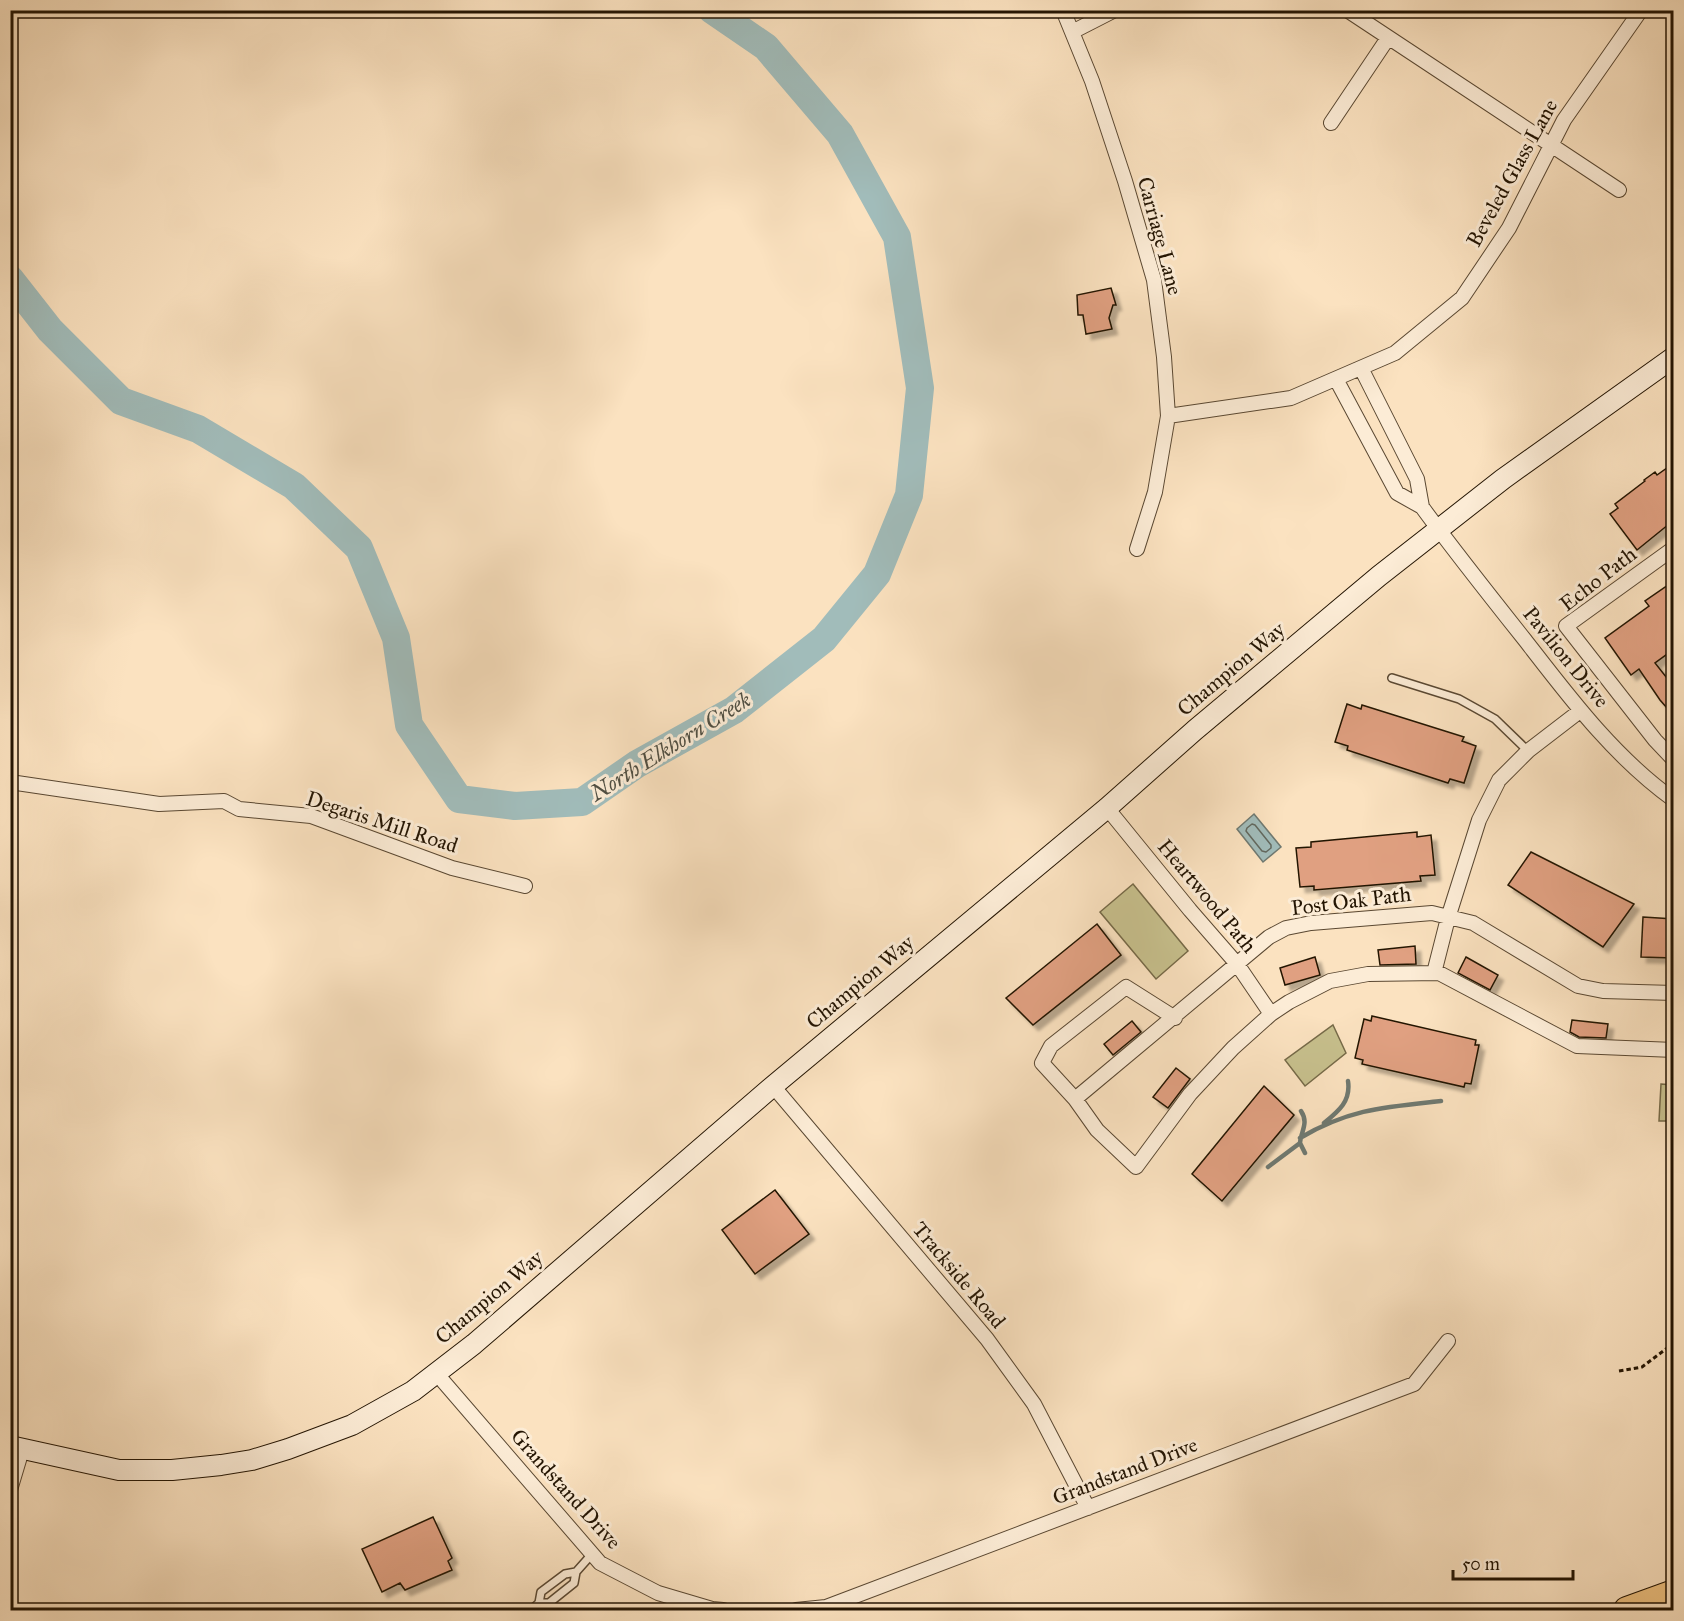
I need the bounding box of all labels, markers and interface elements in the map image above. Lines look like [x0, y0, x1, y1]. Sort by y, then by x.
street label: Beveled Glass Lane [1461, 94, 1563, 251]
street label: Carriage Lane [1132, 174, 1188, 298]
street label: Echo Path [1554, 541, 1642, 617]
street label: Pavilion Drive [1517, 601, 1615, 713]
street label: Champion Way [1172, 616, 1291, 722]
water label: North Elkhorn Creek [583, 686, 756, 808]
street label: Degaris Mill Road [303, 785, 462, 859]
street label: Heartwood Path [1152, 834, 1262, 958]
street label: Post Oak Path [1290, 881, 1413, 921]
street label: Champion Way [801, 929, 920, 1035]
street label: Trackside Road [907, 1216, 1011, 1334]
street label: Champion Way [430, 1244, 549, 1350]
street label: Grandstand Drive [505, 1423, 627, 1555]
street label: Grandstand Drive [1049, 1431, 1201, 1511]
scale bar [1453, 1543, 1573, 1581]
text: 50 m [1462, 1553, 1500, 1575]

